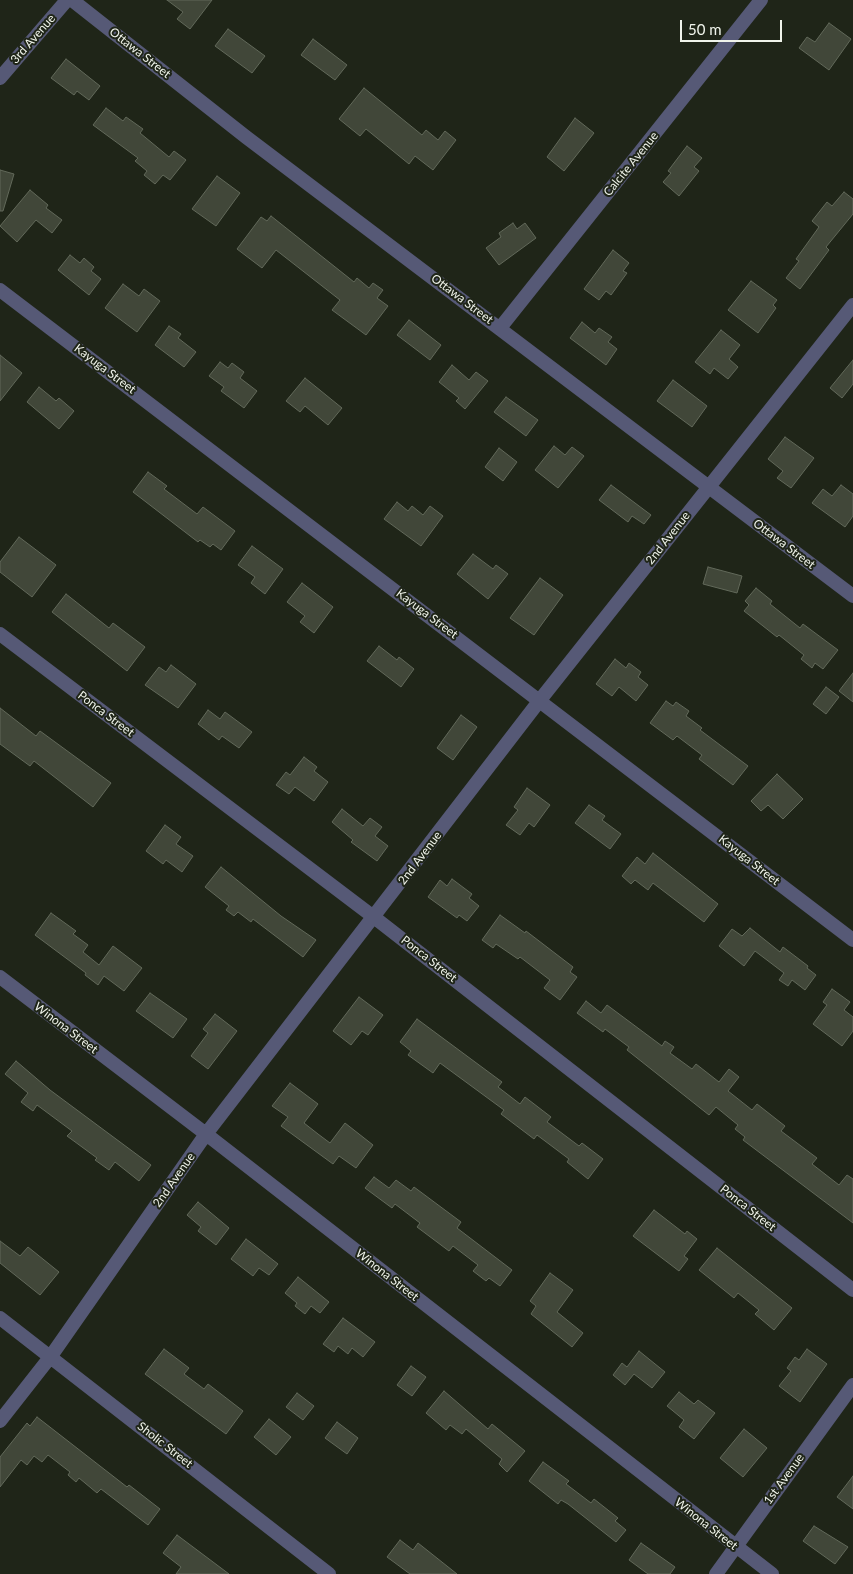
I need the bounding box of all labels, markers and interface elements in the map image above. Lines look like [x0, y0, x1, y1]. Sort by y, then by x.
scale bar [683, 10, 786, 42]
street label: 3rd Avenue [8, 11, 58, 67]
text: 50 m [688, 20, 722, 38]
street label: Ottawa Street [107, 25, 173, 81]
street label: Calcite Avenue [601, 129, 661, 199]
street label: Ottawa Street [428, 271, 496, 327]
street label: Kayuga Street [71, 341, 139, 397]
street label: 2nd Avenue [643, 509, 693, 567]
street label: Ottawa Street [750, 516, 818, 572]
street label: Kayuga Street [393, 586, 461, 642]
street label: Ponca Street [75, 688, 137, 740]
street label: 2nd Avenue [395, 828, 445, 888]
street label: Kayuga Street [716, 832, 782, 888]
street label: Ponca Street [398, 933, 460, 985]
street label: Winona Street [31, 999, 101, 1057]
street label: 2nd Avenue [150, 1150, 198, 1210]
street label: Ponca Street [717, 1182, 779, 1234]
street label: Winona Street [353, 1246, 421, 1304]
street label: Sholic Street [135, 1419, 195, 1471]
street label: 1st Avenue [761, 1451, 807, 1507]
street label: Winona Street [672, 1495, 740, 1553]

